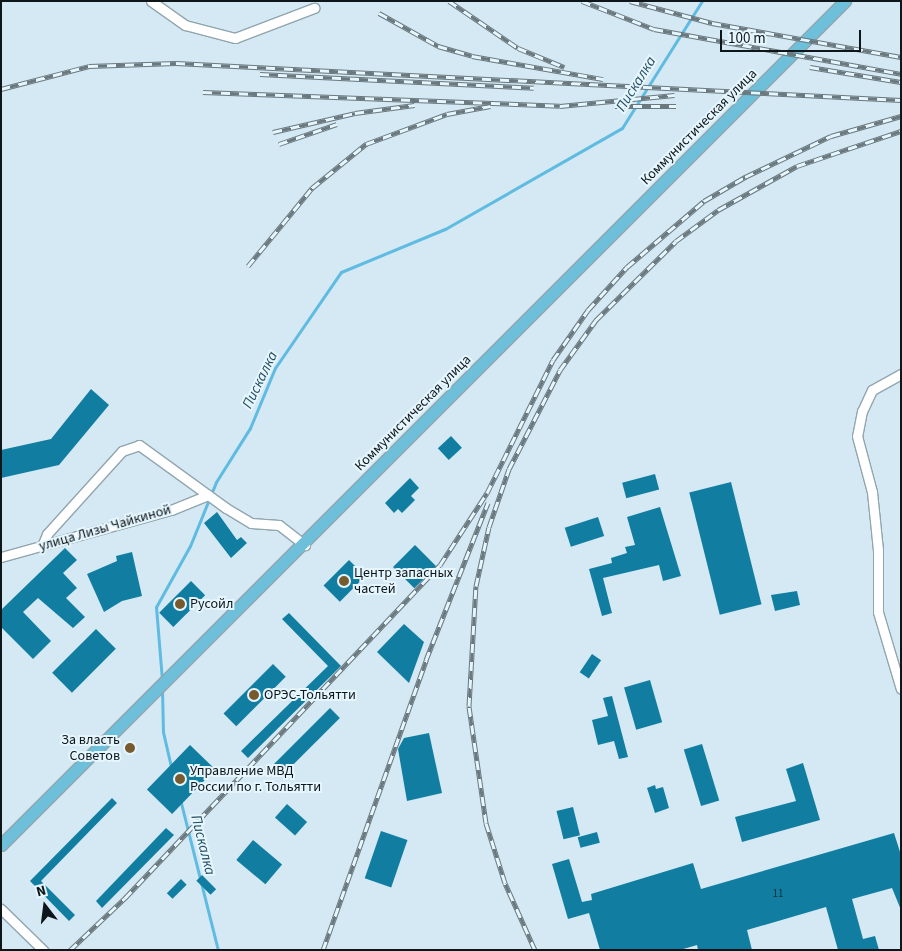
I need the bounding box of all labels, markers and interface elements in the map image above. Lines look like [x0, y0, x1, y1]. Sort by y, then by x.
scale bar [722, 20, 863, 52]
text: 100 m [728, 28, 766, 49]
water label: Пискалка [612, 53, 660, 115]
street label: Коммунистическая улица [637, 65, 761, 189]
water label: Пискалка [238, 348, 282, 412]
street label: Коммунистическая улица [351, 351, 475, 475]
street label: улица Лизы Чайкиной [37, 501, 173, 555]
place label: Центр запасных частей [354, 565, 453, 598]
marker: Центр запасных частей [338, 575, 350, 587]
place label: Русойл [190, 596, 233, 612]
marker: Русойл [174, 598, 186, 610]
place label: ОРЭС-Тольятти [264, 687, 356, 703]
marker: ОРЭС-Тольятти [248, 689, 260, 701]
place label: За власть Советов [61, 732, 120, 764]
marker: За власть Советов [124, 742, 136, 754]
place label: Управление МВД России по г. Тольятти [190, 763, 321, 796]
marker: Управление МВД России по г. Тольятти [174, 773, 186, 785]
water label: Пискалка [187, 813, 219, 877]
north arrow [20, 881, 70, 931]
text: N [34, 881, 48, 902]
house number: 11 [773, 887, 783, 901]

